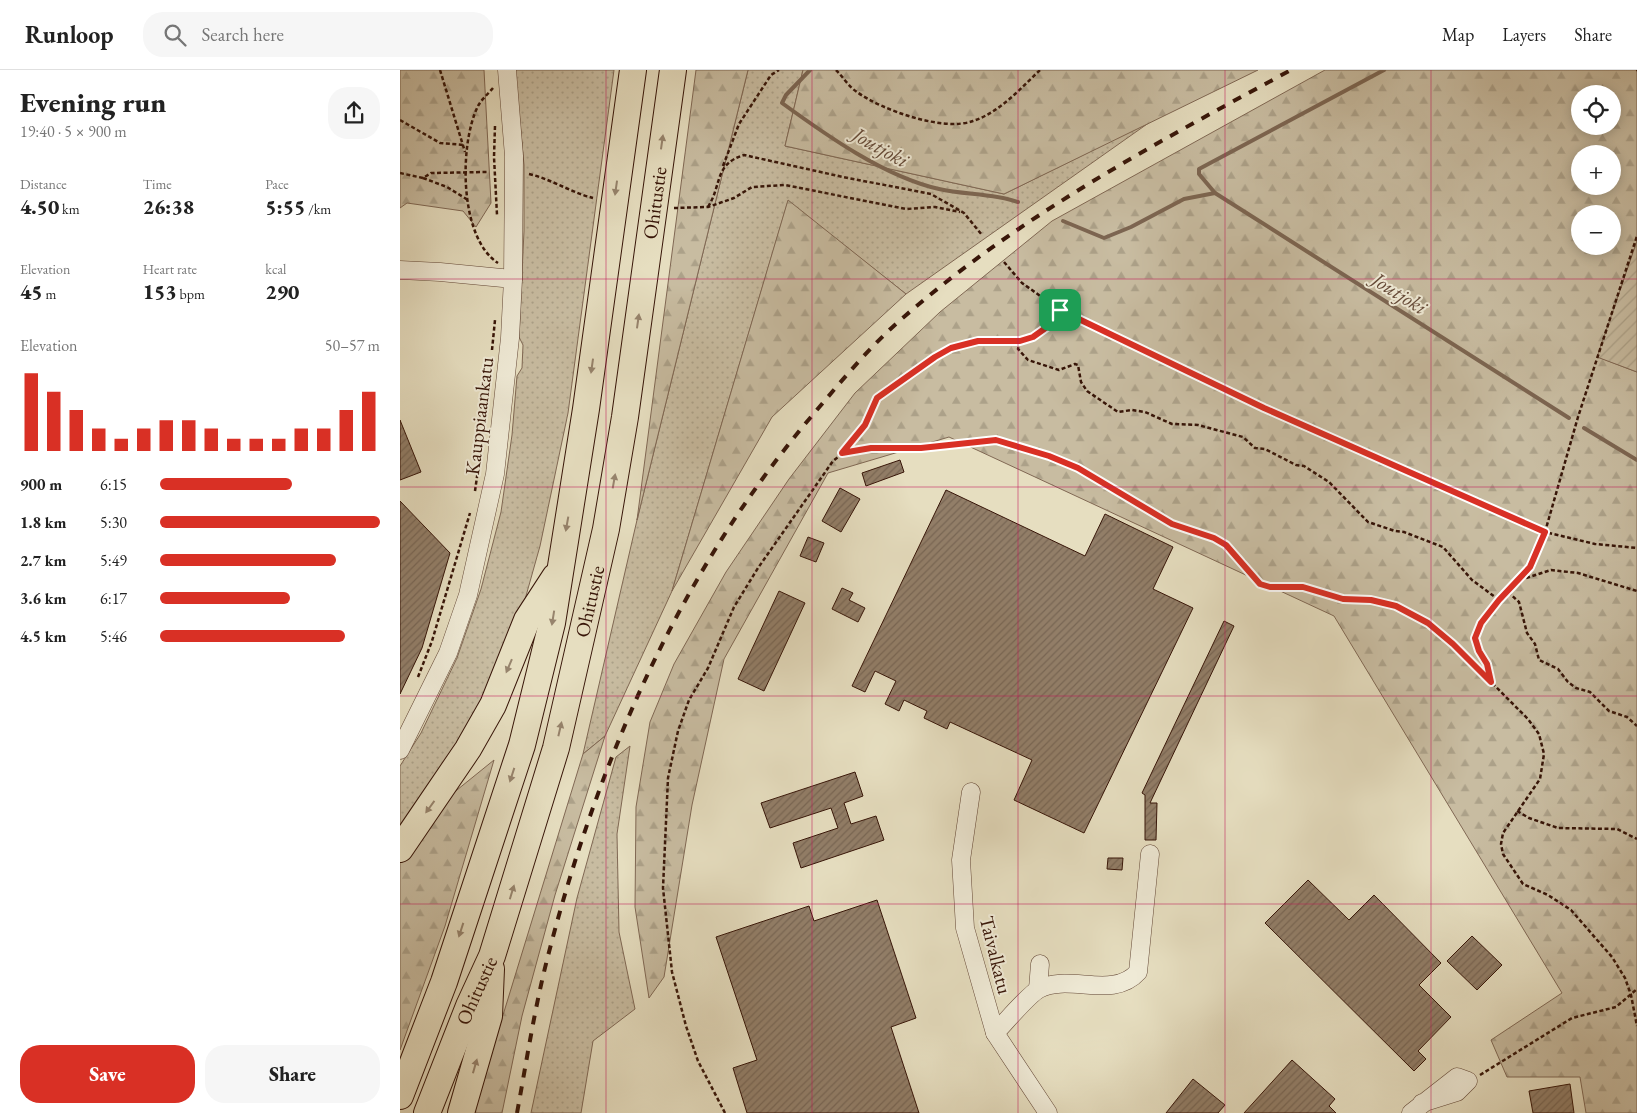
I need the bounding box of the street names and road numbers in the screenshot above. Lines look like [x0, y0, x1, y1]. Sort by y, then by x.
street label: Ohitustie [637, 165, 673, 241]
street label: Kauppiaankatu [459, 355, 499, 476]
street label: Ohitustie [569, 563, 610, 640]
street label: Taivalkatu [974, 913, 1018, 997]
street label: Ohitustie [450, 952, 503, 1029]

